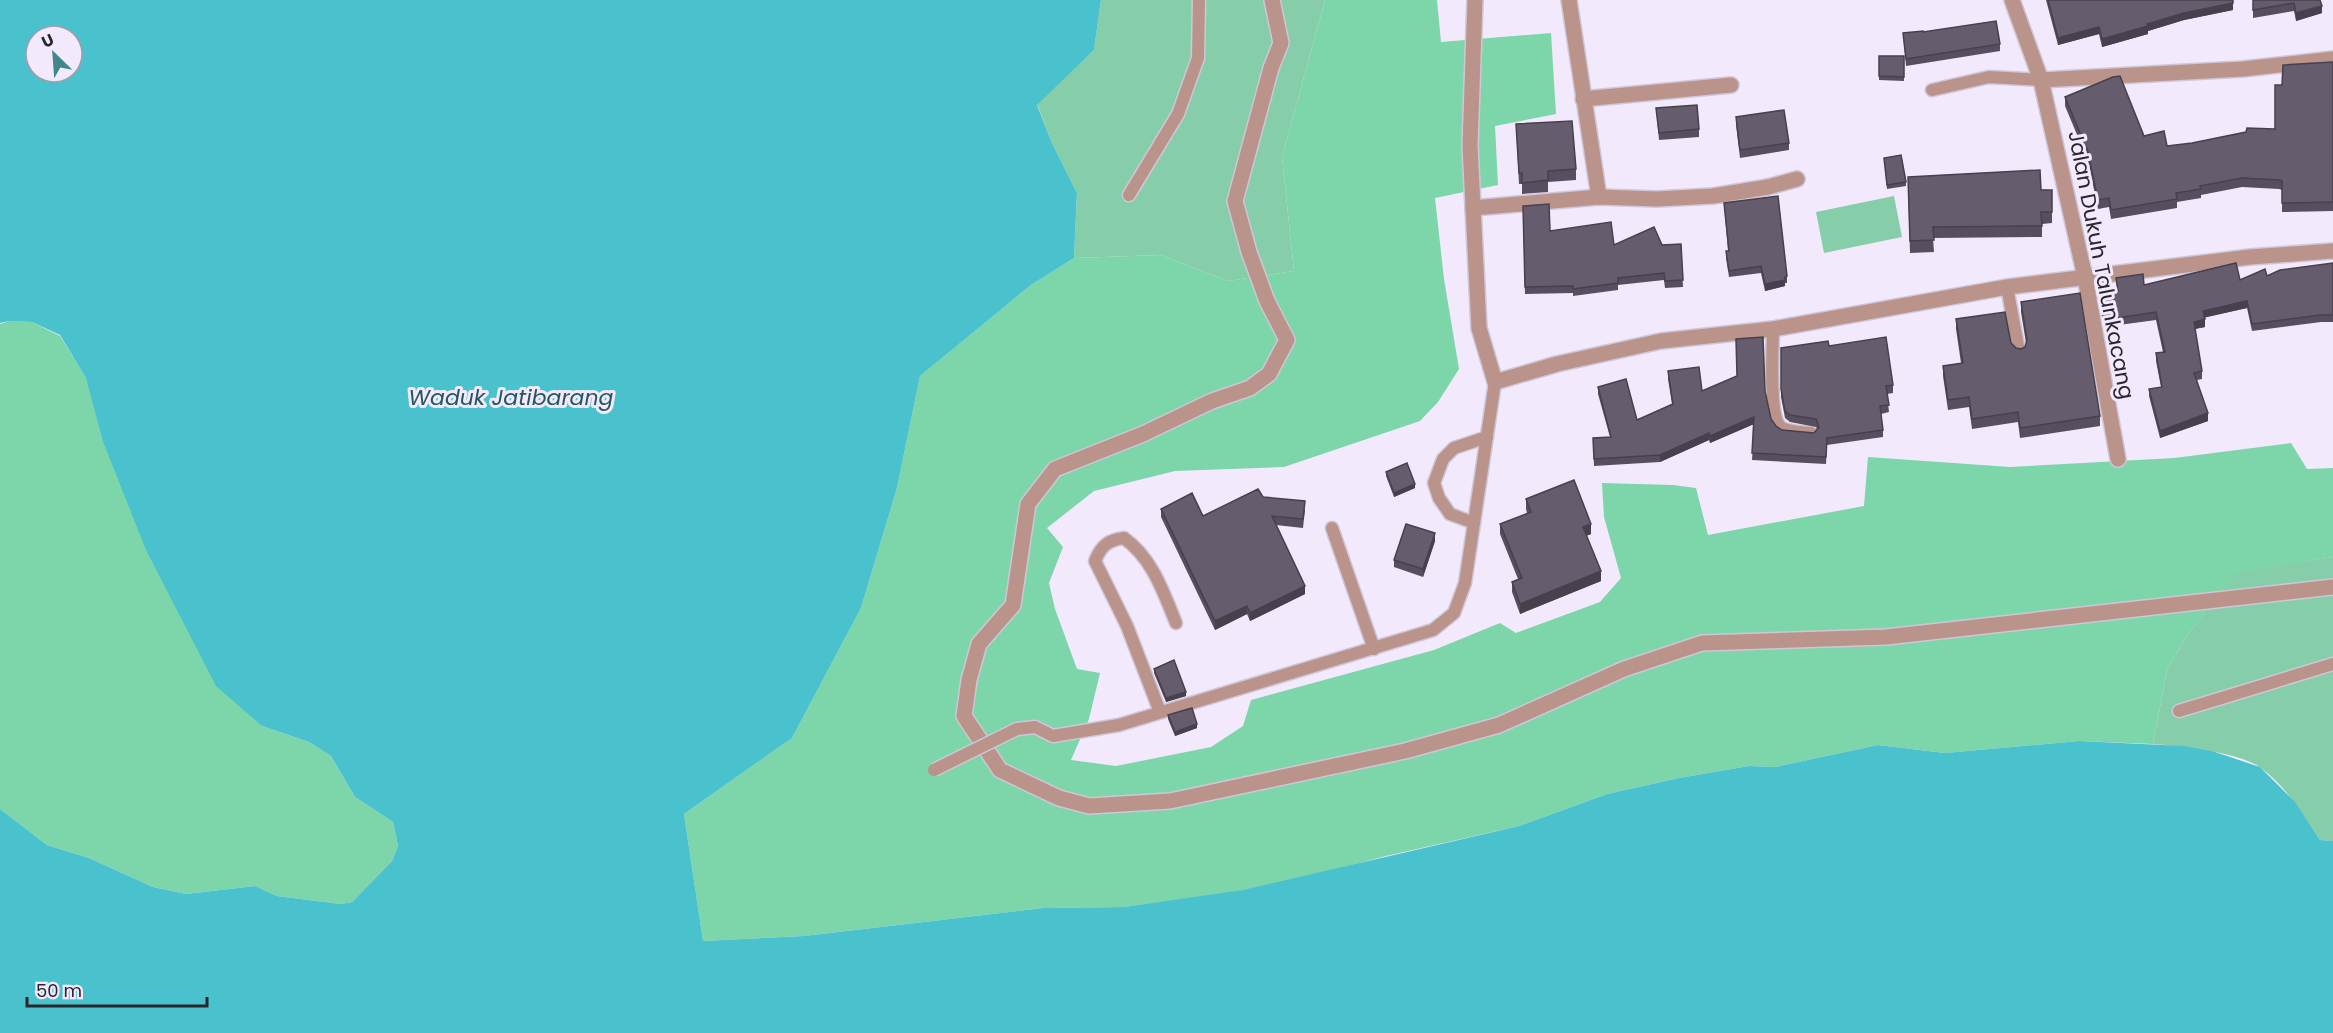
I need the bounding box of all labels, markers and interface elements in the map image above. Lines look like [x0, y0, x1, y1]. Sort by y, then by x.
north arrow [24, 24, 84, 84]
text: U [38, 28, 58, 54]
street label: Jalan Dukuh Talunkacang [2061, 128, 2142, 401]
water label: Waduk Jatibarang [409, 382, 614, 413]
scale bar [27, 970, 207, 1008]
text: 50 m [36, 978, 82, 1003]

